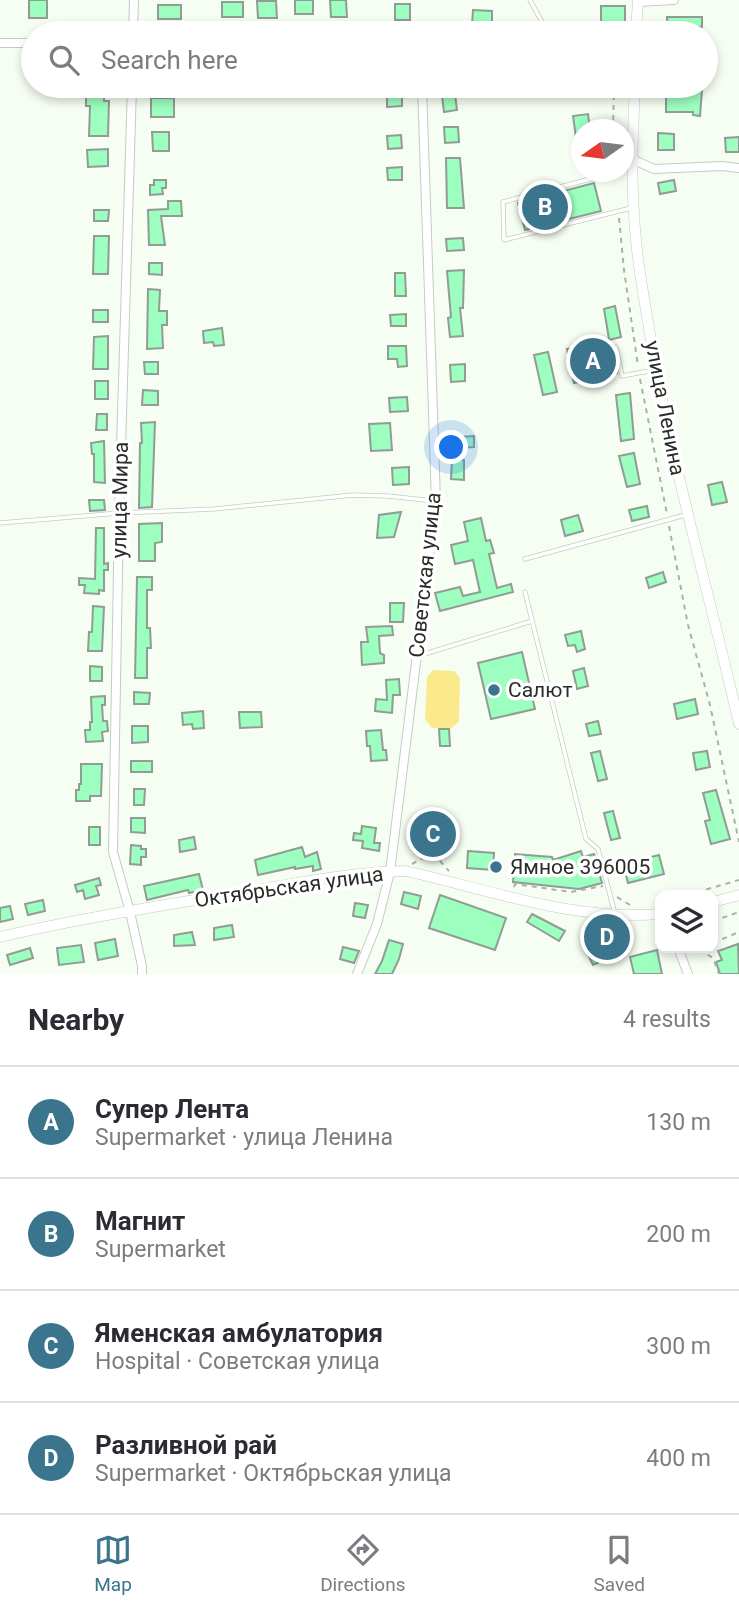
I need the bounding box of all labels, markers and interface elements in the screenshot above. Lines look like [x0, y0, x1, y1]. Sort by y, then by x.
search box [21, 21, 718, 98]
icon: search [45, 41, 83, 79]
text: Search here [101, 45, 238, 75]
north arrow [571, 119, 634, 182]
pin: B [522, 181, 568, 233]
pin: A [570, 335, 616, 387]
street label: улица Ленина [640, 339, 690, 477]
your location [434, 430, 468, 464]
street label: улица Мира [107, 442, 133, 558]
street label: Советская улица [404, 491, 446, 659]
place label: Салют [508, 678, 572, 702]
marker: Салют [486, 682, 502, 698]
pin: C [410, 808, 456, 860]
place label: Ямное 396005 [510, 855, 650, 879]
marker: Ямное 396005 [488, 859, 504, 875]
street label: Октябрьская улица [193, 862, 385, 912]
map controls [655, 890, 718, 953]
button: layers [655, 890, 718, 953]
pin: D [584, 911, 630, 963]
text: Nearby [28, 1002, 124, 1037]
text: 4 results [623, 1006, 711, 1033]
text: Супер Лента [95, 1094, 249, 1124]
text: A [43, 1109, 59, 1136]
text: 130 m [646, 1109, 711, 1136]
text: Supermarket · улица Ленина [95, 1124, 393, 1151]
text: Магнит [95, 1206, 185, 1236]
text: B [44, 1221, 58, 1248]
text: 200 m [646, 1221, 711, 1248]
text: Supermarket [95, 1236, 226, 1263]
text: Яменская амбулатория [95, 1318, 383, 1348]
text: C [43, 1333, 59, 1360]
text: 300 m [646, 1333, 711, 1360]
text: Hospital · Советская улица [95, 1348, 380, 1375]
text: Разливной рай [95, 1430, 277, 1460]
text: D [44, 1445, 58, 1472]
text: 400 m [646, 1445, 711, 1472]
text: Supermarket · Октябрьская улица [95, 1460, 452, 1487]
tab: Map [94, 1531, 132, 1596]
tab: Directions [320, 1531, 405, 1596]
tab: Saved [594, 1531, 645, 1596]

